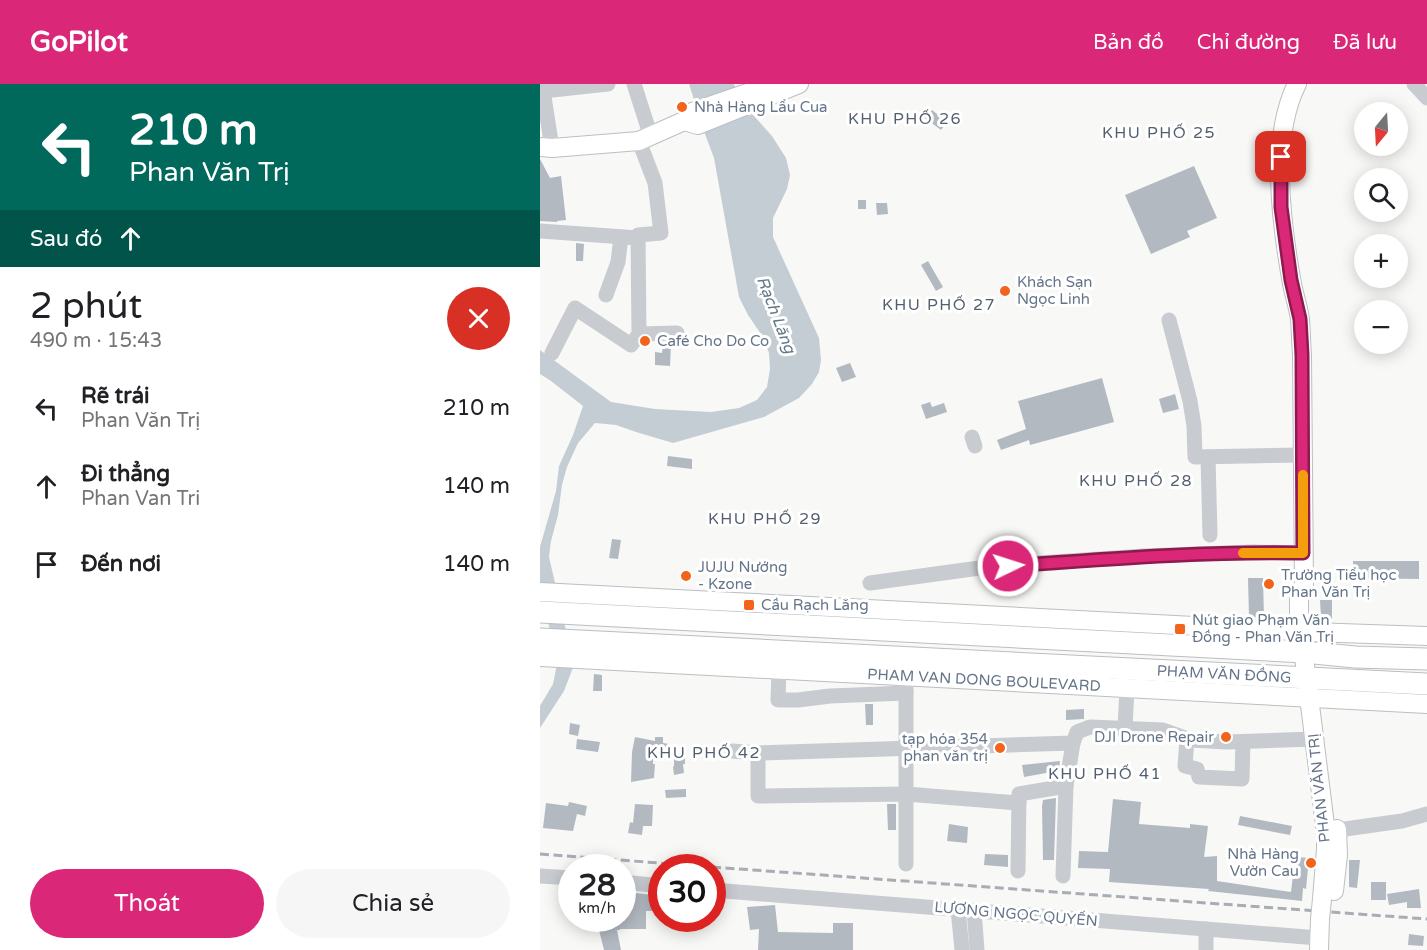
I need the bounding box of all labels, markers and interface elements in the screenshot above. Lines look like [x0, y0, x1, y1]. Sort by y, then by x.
text: GoPilot [30, 25, 128, 59]
text: Bản đồ [1093, 30, 1164, 55]
text: Chỉ đường [1197, 30, 1300, 55]
text: Đã lưu [1333, 30, 1397, 55]
place label: Nhà Hàng Lẩu Cua [694, 98, 828, 116]
marker: Nhà Hàng Lẩu Cua [675, 100, 689, 114]
north arrow [1354, 102, 1408, 156]
map controls [1354, 102, 1408, 354]
text: 210 m [129, 105, 258, 156]
icon: left [30, 108, 108, 186]
district label: KHU PHỐ 26 [848, 109, 962, 129]
district label: KHU PHỐ 25 [1102, 123, 1216, 143]
pin [1255, 131, 1306, 182]
icon: arrive [1264, 140, 1297, 173]
text: Phan Văn Trị [129, 156, 290, 189]
button: search [1354, 168, 1408, 222]
icon: ahead [114, 222, 147, 255]
text: Sau đó [30, 226, 102, 252]
button: + [1354, 234, 1408, 288]
place label: Khách Sạn Ngọc Linh [1017, 273, 1092, 308]
water label: Rạch Lăng [752, 274, 800, 357]
marker: Khách Sạn Ngọc Linh [998, 284, 1012, 298]
text: 2 phút [30, 285, 142, 328]
button: close [447, 287, 510, 350]
district label: KHU PHỐ 27 [882, 295, 996, 315]
button: − [1354, 300, 1408, 354]
text: 490 m · 15:43 [30, 329, 162, 353]
place label: Café Cho Do Co [657, 332, 769, 350]
marker: Café Cho Do Co [638, 334, 652, 348]
text: Rẽ trái [81, 383, 150, 409]
icon: left [30, 392, 63, 425]
text: 210 m [443, 395, 510, 421]
text: Phan Văn Trị [81, 409, 200, 433]
text: Đi thẳng [81, 461, 170, 487]
icon: ahead [30, 470, 63, 503]
district label: KHU PHỐ 28 [1079, 471, 1193, 491]
text: 140 m [443, 473, 510, 499]
text: Phan Van Tri [81, 487, 200, 511]
district label: KHU PHỐ 29 [708, 509, 822, 529]
position arrow [976, 534, 1040, 598]
icon: arrive [30, 548, 63, 581]
text: Đến nơi [81, 551, 161, 577]
text: 140 m [443, 551, 510, 577]
place label: JUJU Nướng - Kzone [698, 558, 787, 593]
place label: Trường Tiểu học Phan Văn Trị [1281, 566, 1396, 601]
marker: JUJU Nướng - Kzone [679, 569, 693, 583]
marker: Trường Tiểu học Phan Văn Trị [1262, 577, 1276, 591]
place label: Cầu Rạch Lăng [761, 596, 869, 614]
marker: Cầu Rạch Lăng [742, 598, 756, 612]
place label: Nút giao Phạm Văn Đồng - Phan Văn Trị [1192, 611, 1334, 646]
marker: Nút giao Phạm Văn Đồng - Phan Văn Trị [1173, 622, 1187, 636]
street label: PHẠM VĂN ĐỒNG [1156, 660, 1292, 687]
street label: PHAM VAN DONG BOULEVARD [867, 665, 1101, 695]
place label: DJI Drone Repair [1094, 728, 1214, 746]
place label: tạp hóa 354 phan văn trị [902, 730, 988, 765]
marker: DJI Drone Repair [1219, 730, 1233, 744]
street label: PHAN VĂN TRỊ [1304, 733, 1334, 843]
marker: tạp hóa 354 phan văn trị [993, 741, 1007, 755]
district label: KHU PHỐ 42 [647, 743, 761, 763]
district label: KHU PHỐ 41 [1048, 764, 1162, 784]
place label: Nhà Hàng Vườn Cau [1227, 845, 1299, 880]
speed limit sign: 30 [648, 854, 726, 932]
marker: Nhà Hàng Vườn Cau [1304, 856, 1318, 870]
text: 28 [578, 867, 616, 904]
button: Thoát [30, 869, 264, 938]
button: Chia sẻ [276, 869, 510, 938]
street label: LƯƠNG NGỌC QUYẾN [934, 897, 1099, 930]
text: km/h [578, 899, 616, 917]

